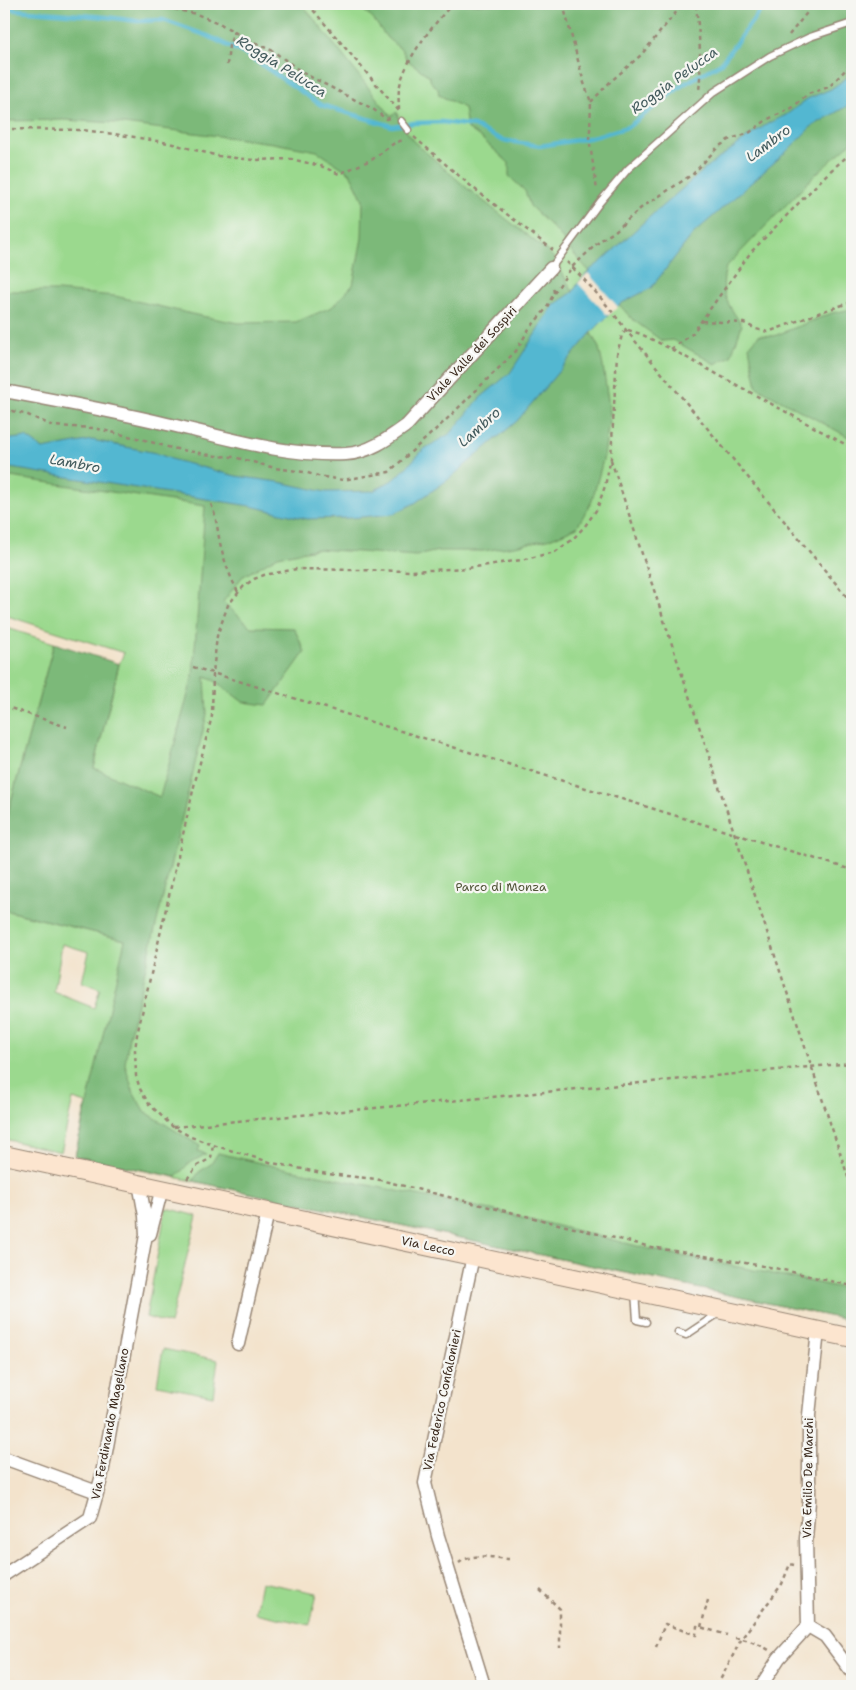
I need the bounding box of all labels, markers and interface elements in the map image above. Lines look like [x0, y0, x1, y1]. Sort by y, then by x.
water label: Roggia Pelucca [234, 31, 330, 101]
water label: Roggia Pelucca [627, 42, 721, 118]
water label: Lambro [742, 120, 794, 166]
street label: Viale Valle dei Sospiri [423, 303, 521, 405]
water label: Lambro [454, 403, 504, 451]
water label: Lambro [48, 450, 102, 476]
park label: Parco di Monza [455, 879, 547, 895]
street label: Via Lecco [400, 1232, 456, 1260]
street label: Via Federico Confalonieri [419, 1328, 465, 1472]
street label: Via Ferdinando Magellano [87, 1347, 133, 1501]
street label: Via Emilio De Marchi [799, 1417, 817, 1539]

